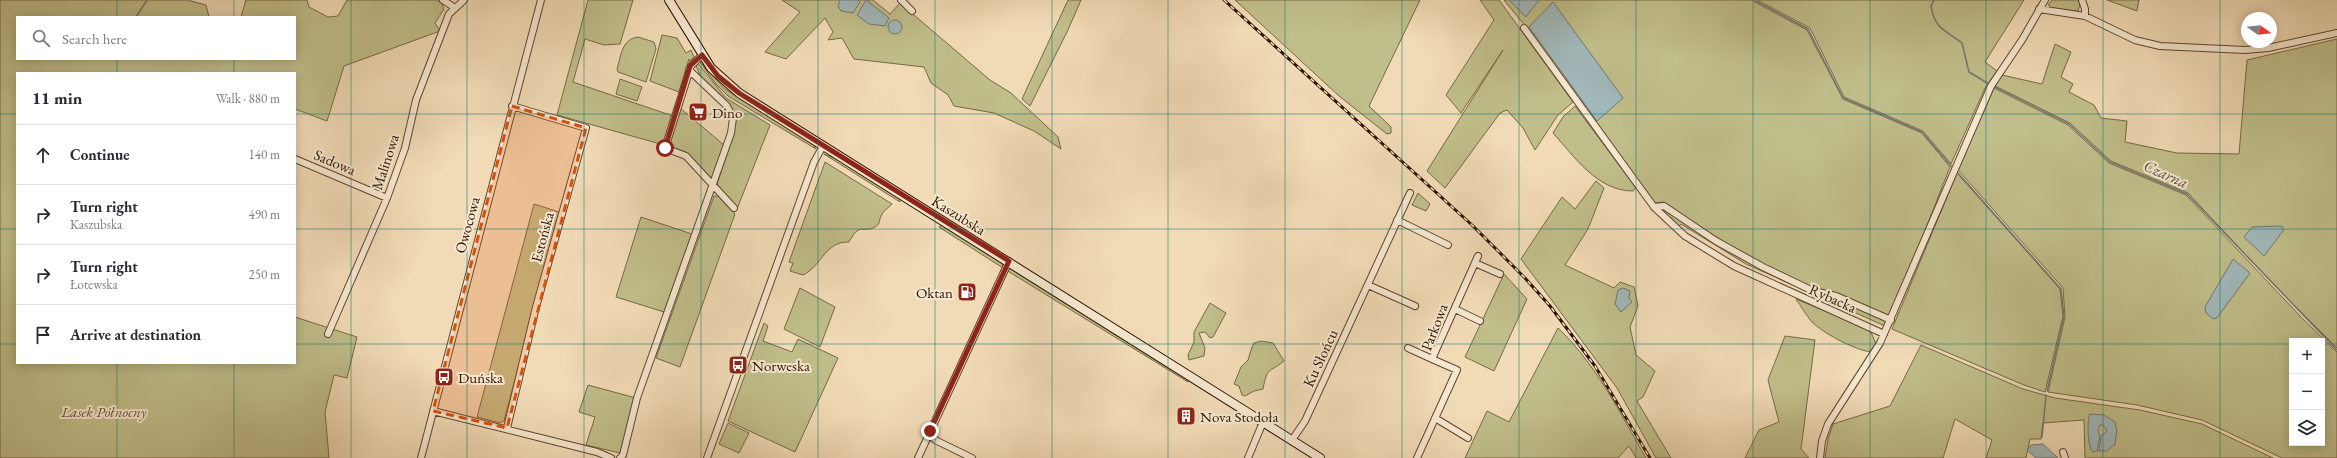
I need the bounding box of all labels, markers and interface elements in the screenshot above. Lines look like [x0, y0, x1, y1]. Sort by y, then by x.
north arrow [2241, 12, 2277, 48]
search box [16, 16, 296, 60]
icon: search [30, 27, 52, 49]
text: Search here [62, 29, 127, 48]
text: 11 min [32, 87, 82, 109]
text: Walk · 880 m [216, 90, 280, 107]
supermarket icon: Dino [687, 101, 709, 123]
place label: Dino [712, 103, 742, 122]
street label: Malinowa [367, 132, 403, 192]
route start [656, 139, 674, 157]
icon: ahead [32, 144, 54, 166]
text: Continue [70, 145, 130, 164]
street label: Sadowa [311, 145, 359, 179]
text: 140 m [249, 146, 280, 163]
water label: Czarna [2140, 155, 2192, 193]
street label: Kaszubska [928, 191, 990, 239]
street label: Owocowa [450, 195, 484, 255]
text: Turn right [70, 197, 138, 216]
icon: right [32, 204, 54, 226]
text: 490 m [249, 206, 280, 223]
street label: Estońska [526, 210, 558, 264]
text: Kaszubska [70, 216, 122, 233]
text: Turn right [70, 257, 138, 276]
icon: right [32, 264, 54, 286]
text: 250 m [249, 266, 280, 283]
text: Łotewska [70, 276, 118, 293]
street label: Rybacka [1806, 279, 1860, 317]
fuel station icon: Oktan [956, 281, 978, 303]
place label: Oktan [916, 283, 953, 302]
street label: Parkowa [1416, 301, 1452, 353]
icon: arrive [32, 324, 54, 346]
text: Arrive at destination [70, 325, 201, 344]
street label: Ku Słońcu [1298, 326, 1342, 390]
map controls [2289, 338, 2325, 446]
button: + [2289, 338, 2325, 374]
bus stop icon: Norweska [727, 354, 749, 376]
place label: Norweska [752, 356, 810, 375]
bus stop icon: Duńska [433, 366, 455, 388]
place label: Duńska [458, 368, 503, 387]
button: − [2289, 374, 2325, 410]
park label: Lasek Północny [60, 402, 147, 421]
building icon: Nova Stodoła [1175, 405, 1197, 427]
place label: Nova Stodoła [1200, 407, 1279, 426]
button: layers [2289, 410, 2325, 446]
route end [921, 422, 939, 440]

